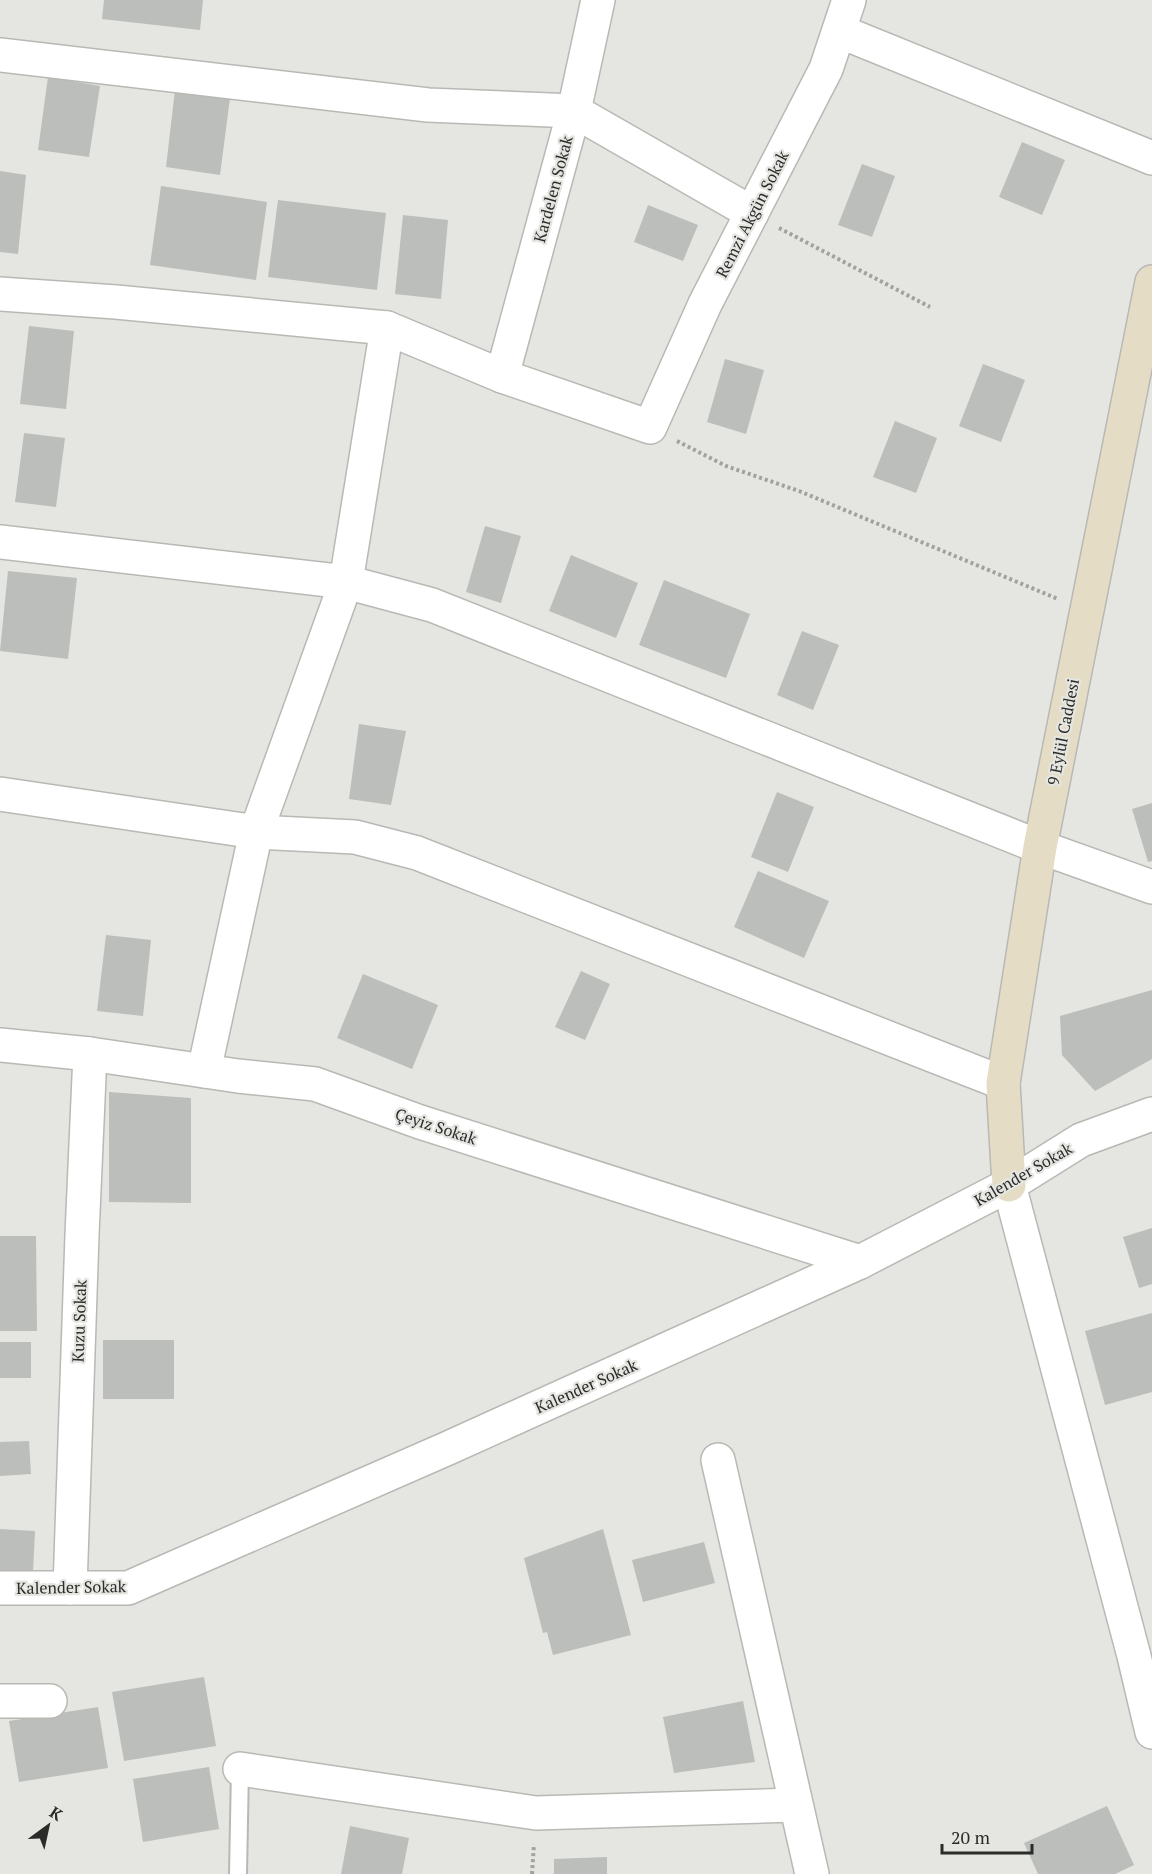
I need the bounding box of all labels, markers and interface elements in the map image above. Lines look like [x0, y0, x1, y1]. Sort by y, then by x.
street label: Kardelen Sokak [528, 132, 578, 245]
street label: Remzi Akgün Sokak [710, 146, 794, 281]
street label: 9 Eylül Caddesi [1042, 676, 1084, 787]
street label: Çeyiz Sokak [393, 1103, 480, 1150]
street label: Kalender Sokak [970, 1137, 1077, 1211]
street label: Kuzu Sokak [67, 1279, 91, 1363]
street label: Kalender Sokak [531, 1353, 641, 1418]
street label: Kalender Sokak [16, 1575, 127, 1599]
north arrow [18, 1796, 78, 1856]
text: K [45, 1801, 67, 1826]
scale bar [942, 1817, 1032, 1855]
text: 20 m [951, 1825, 991, 1849]

